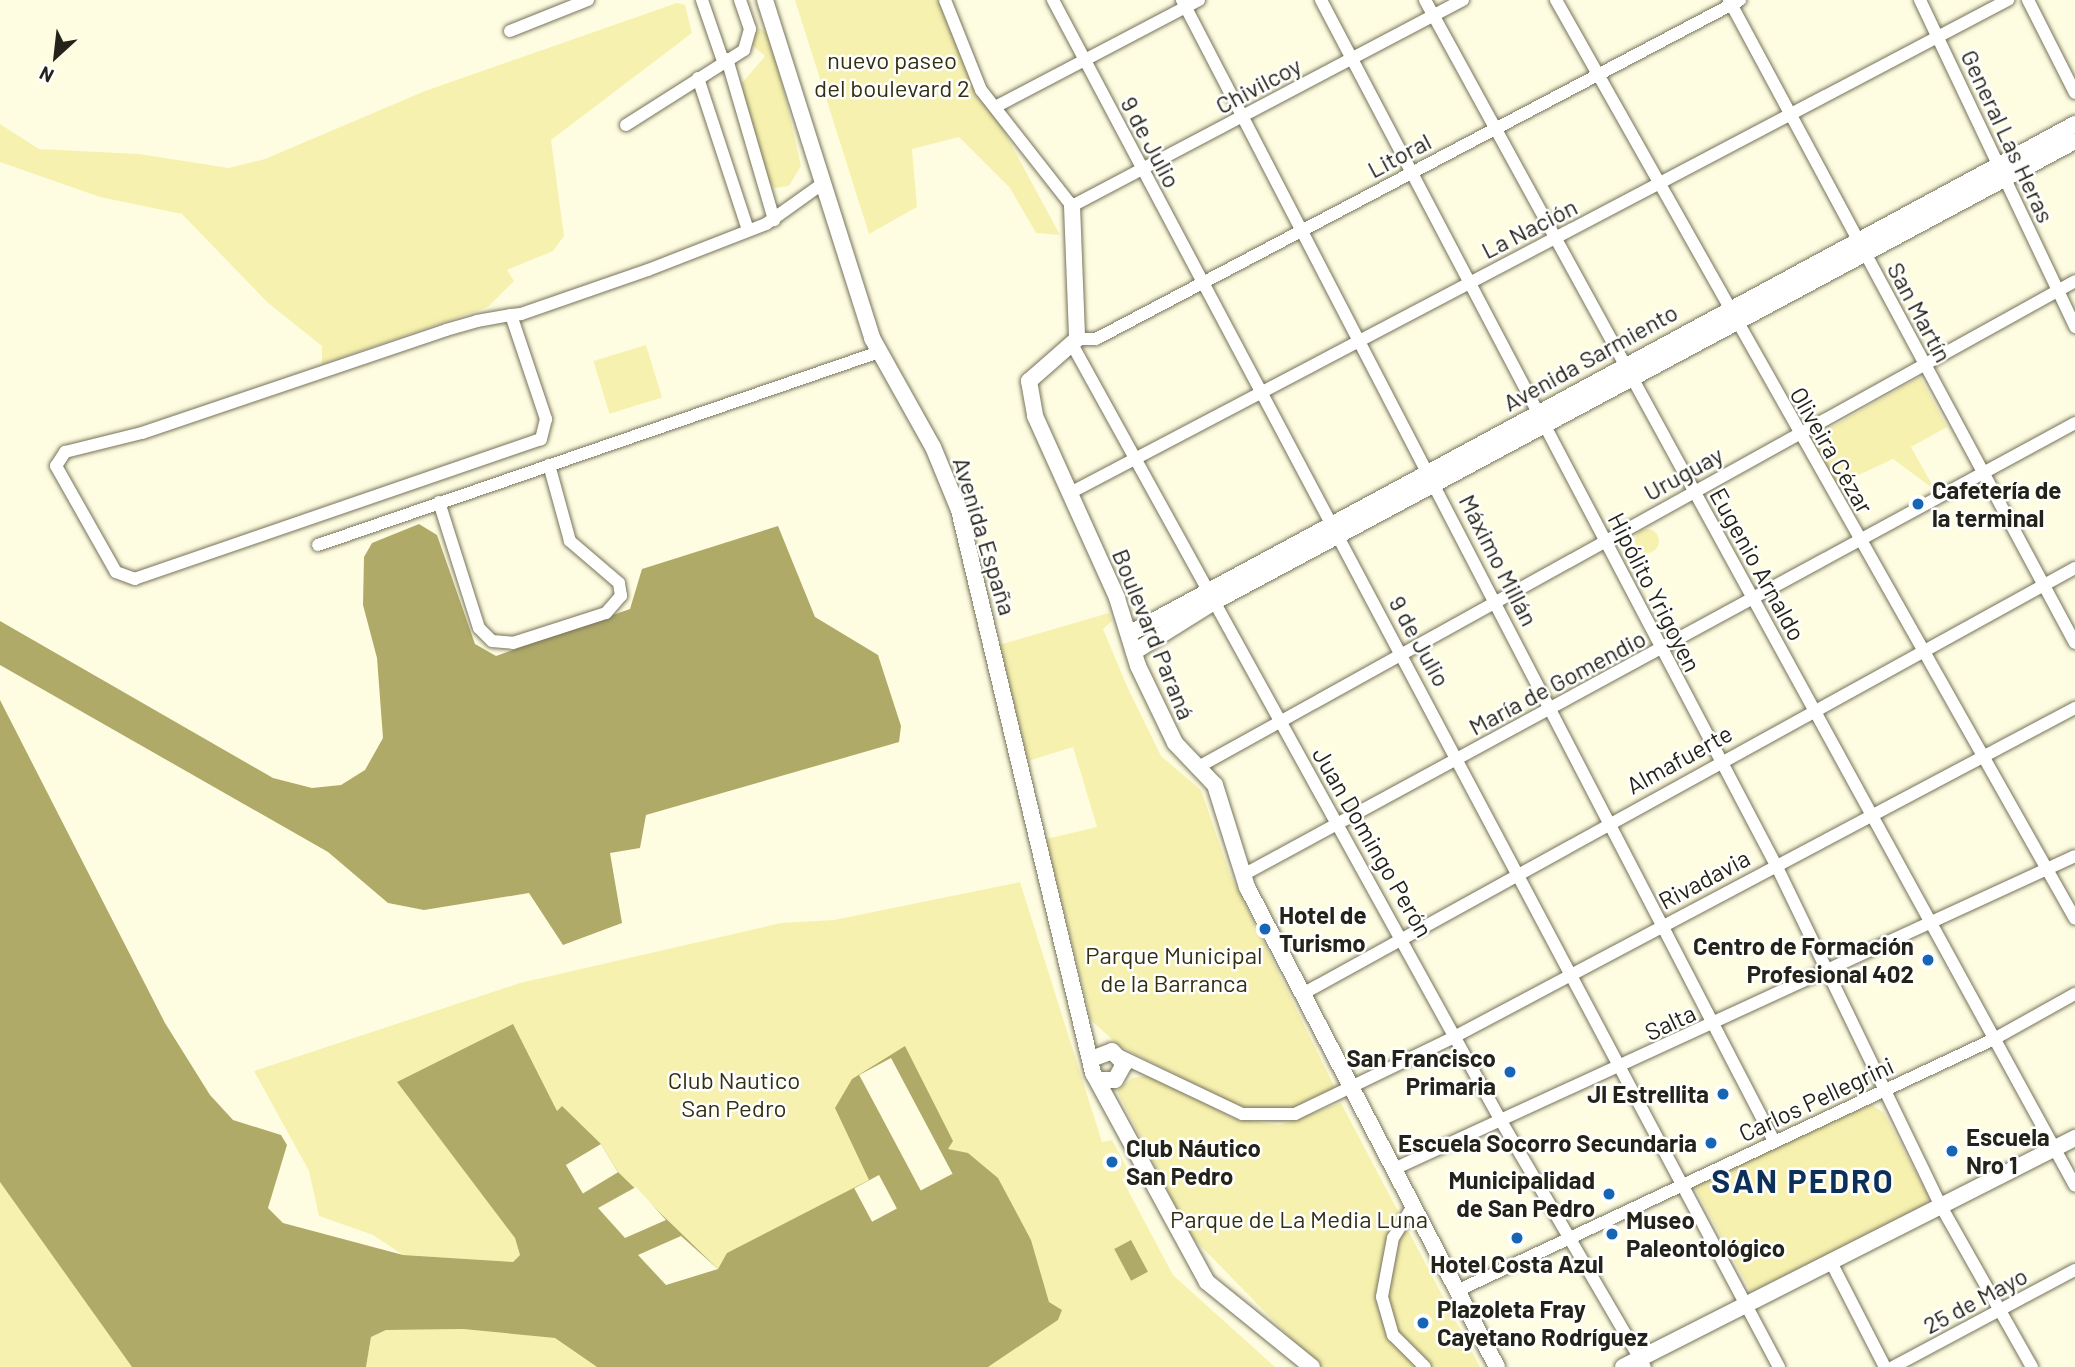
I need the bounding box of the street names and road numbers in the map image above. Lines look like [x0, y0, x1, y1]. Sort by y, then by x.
street label: General Las Heras [1955, 45, 2061, 227]
street label: Chivilcoy [1210, 51, 1306, 119]
street label: 9 de Julio [1115, 91, 1187, 193]
street label: Litoral [1362, 126, 1436, 184]
street label: La Nación [1476, 192, 1582, 264]
street label: San Martín [1882, 257, 1958, 367]
street label: Avenida Sarmiento [1498, 297, 1682, 417]
street label: Oliveira Cézar [1784, 382, 1880, 518]
street label: Uruguay [1638, 440, 1728, 506]
street label: Avenida España [947, 454, 1023, 618]
street label: Eugenio Arnaldo [1704, 483, 1812, 645]
street label: Máximo Millán [1453, 489, 1545, 631]
street label: Hipólito Yrigoyen [1602, 508, 1708, 676]
street label: Boulevard Paraná [1107, 544, 1201, 724]
street label: 9 de Julio [1383, 591, 1457, 691]
street label: María de Gomendio [1464, 623, 1650, 741]
street label: Almafuerte [1621, 718, 1737, 800]
street label: Juan Domingo Perón [1307, 742, 1439, 942]
street label: Rivadavia [1653, 843, 1755, 915]
street label: Salta [1640, 998, 1700, 1046]
street label: Carlos Pellegrini [1734, 1051, 1898, 1147]
street label: 25 de Mayo [1918, 1261, 2032, 1339]

